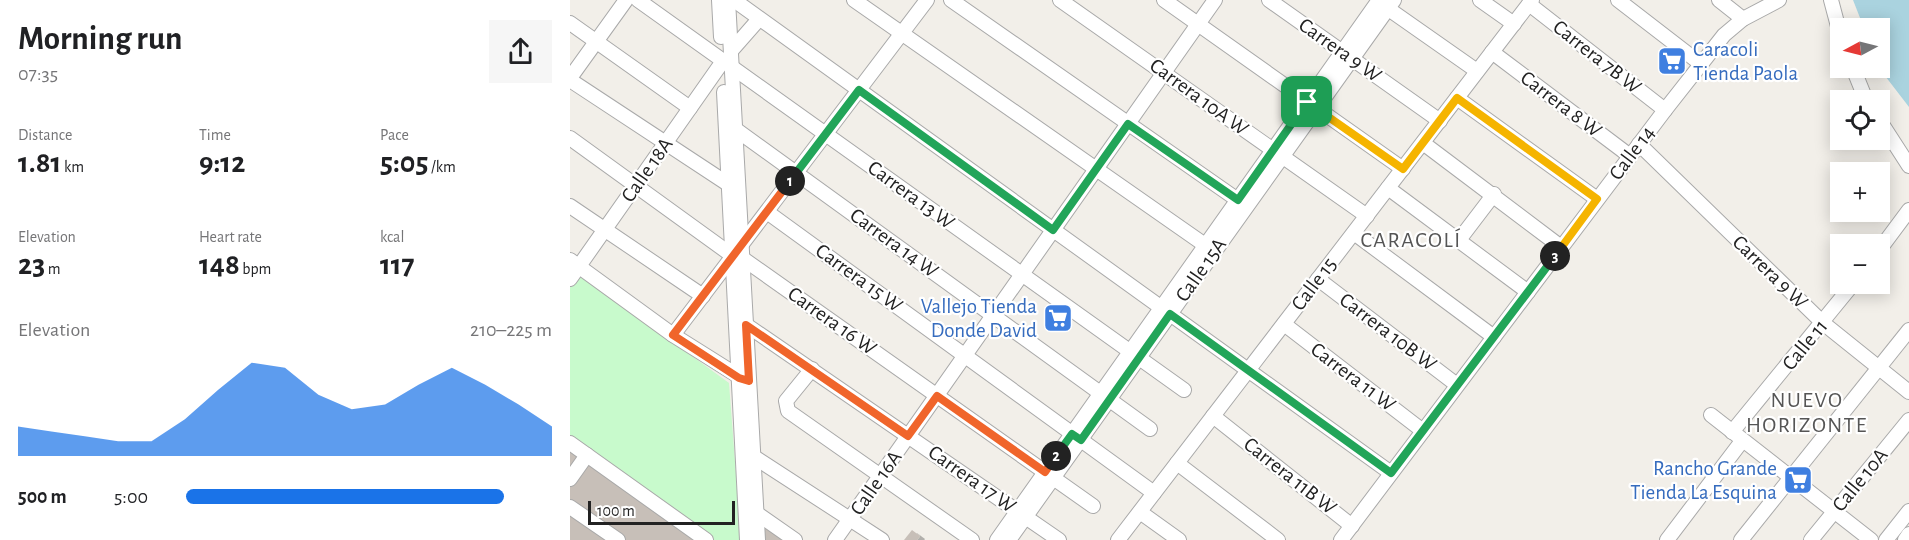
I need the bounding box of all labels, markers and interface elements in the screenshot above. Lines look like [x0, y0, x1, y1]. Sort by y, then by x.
street label: Carrera 9 W [1295, 14, 1385, 86]
street label: Carrera 7B W [1549, 16, 1645, 98]
north arrow [1830, 18, 1890, 78]
map controls [1830, 18, 1890, 294]
button: share [489, 20, 552, 83]
text: Morning run [18, 23, 182, 56]
place label: Caracoli Tienda Paola [1693, 39, 1798, 84]
supermarket icon: Caracoli Tienda Paola [1656, 45, 1688, 77]
street label: Carrera 10A W [1146, 54, 1252, 140]
text: 07:35 [18, 64, 58, 84]
street label: Carrera 8 W [1517, 67, 1606, 141]
pin [1281, 76, 1332, 127]
icon: arrive [1290, 85, 1323, 118]
button: locate [1830, 90, 1890, 150]
street label: Calle 14 [1605, 122, 1659, 184]
text: Distance [18, 127, 72, 143]
text: Time [199, 127, 231, 143]
text: Pace [380, 127, 409, 143]
street label: Calle 18A [617, 134, 677, 206]
text: 1.81 [18, 148, 61, 178]
text: 9:12 [199, 148, 245, 178]
text: 5:05 [380, 148, 428, 178]
street label: Carrera 13 W [864, 157, 958, 233]
text: km [61, 159, 84, 175]
text: /km [428, 159, 456, 175]
button: + [1830, 162, 1890, 222]
pin: 1 [775, 166, 805, 196]
text: 1 [787, 173, 793, 189]
street label: Carrera 14 W [846, 204, 942, 282]
district label: CARACOLÍ [1360, 228, 1462, 251]
text: Elevation [18, 229, 76, 245]
text: Heart rate [199, 229, 262, 245]
text: kcal [380, 229, 404, 245]
street label: Carrera 9 W [1728, 231, 1812, 313]
street label: Calle 15A [1172, 234, 1230, 306]
button: − [1830, 234, 1890, 294]
street label: Carrera 15 W [812, 240, 906, 316]
pin: 3 [1540, 241, 1570, 271]
text: 3 [1552, 248, 1558, 264]
text: 23 [18, 250, 45, 280]
text: 148 [199, 250, 240, 280]
text: 117 [380, 250, 415, 280]
street label: Calle 15 [1288, 254, 1340, 314]
text: m [45, 261, 61, 277]
text: bpm [240, 261, 271, 277]
street label: Carrera 16 W [784, 283, 880, 359]
street label: Carrera 10B W [1336, 289, 1441, 375]
place label: Vallejo Tienda Donde David [921, 296, 1037, 341]
supermarket icon: Vallejo Tienda Donde David [1042, 302, 1074, 334]
street label: Calle 11 [1778, 316, 1832, 374]
text: Elevation [18, 320, 90, 340]
text: 210–225 m [470, 320, 552, 340]
street label: Carrera 11 W [1307, 339, 1399, 416]
district label: NUEVO HORIZONTE [1746, 389, 1868, 436]
street label: Carrera 11B W [1240, 433, 1341, 519]
street label: Carrera 17 W [924, 441, 1020, 517]
pin: 2 [1041, 441, 1071, 471]
street label: Calle 10A [1828, 444, 1892, 516]
street label: Calle 16A [846, 447, 906, 519]
text: 2 [1052, 448, 1060, 464]
place label: Rancho Grande Tienda La Esquina [1630, 458, 1777, 503]
supermarket icon: Rancho Grande Tienda La Esquina [1782, 464, 1814, 496]
text: 500 m [18, 487, 67, 507]
text: 5:00 [114, 487, 148, 507]
scale bar [588, 498, 735, 526]
text: 100 m [597, 503, 635, 519]

